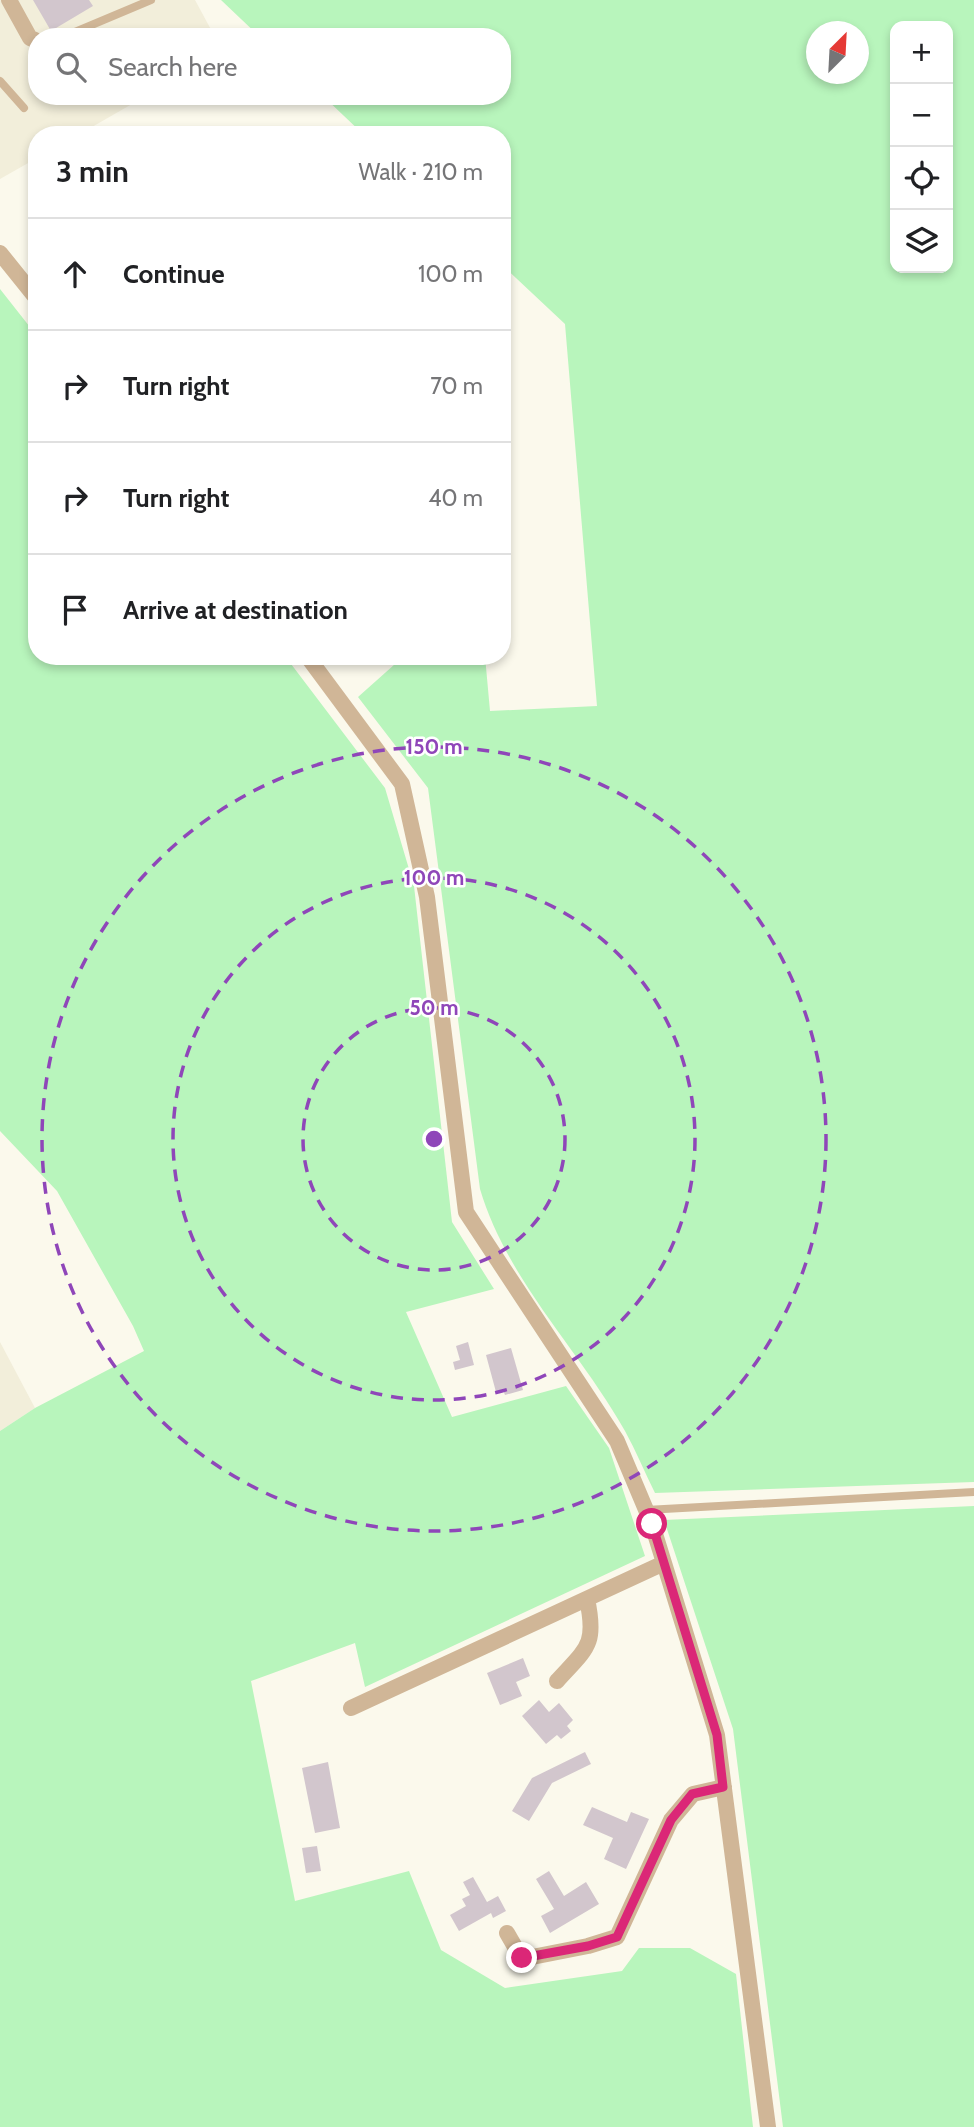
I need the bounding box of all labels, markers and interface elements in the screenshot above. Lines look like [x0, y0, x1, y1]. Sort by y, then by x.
north arrow [806, 21, 869, 84]
map controls [890, 21, 953, 273]
button: + [890, 21, 953, 84]
search box [28, 28, 511, 105]
icon: search [52, 48, 90, 86]
text: Search here [108, 51, 237, 83]
button: − [890, 84, 953, 147]
button: locate [890, 147, 953, 210]
text: 3 min [56, 153, 129, 190]
text: Walk · 210 m [359, 158, 483, 186]
button: layers [890, 210, 953, 273]
icon: ahead [56, 255, 94, 293]
text: Continue [123, 258, 225, 290]
text: 100 m [418, 260, 483, 288]
icon: right [56, 367, 94, 405]
text: Turn right [123, 370, 229, 402]
text: 70 m [430, 372, 483, 400]
icon: right [56, 479, 94, 517]
text: Turn right [123, 482, 229, 514]
text: 40 m [428, 484, 483, 512]
icon: arrive [56, 591, 94, 629]
text: Arrive at destination [123, 594, 348, 626]
text: 150 m [406, 734, 462, 759]
text: 100 m [404, 865, 464, 890]
text: 50 m [409, 995, 459, 1020]
centre of rings [422, 1127, 446, 1151]
route start [636, 1508, 667, 1539]
route end [506, 1942, 537, 1973]

